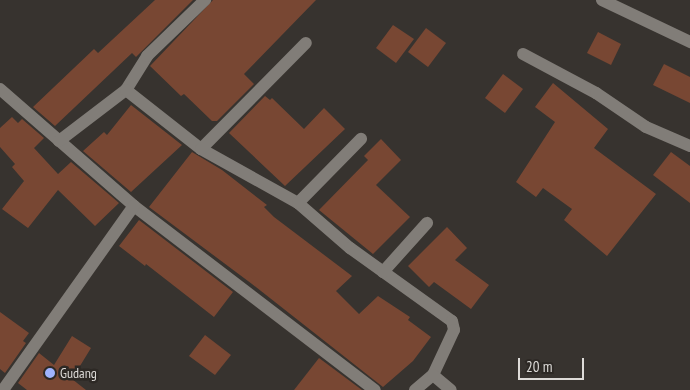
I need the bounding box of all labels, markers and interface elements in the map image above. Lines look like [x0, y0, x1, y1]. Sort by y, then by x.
scale bar [520, 348, 586, 380]
text: 20 m [526, 357, 552, 376]
place label: Gudang [60, 365, 97, 381]
marker: Gudang [44, 367, 56, 379]

